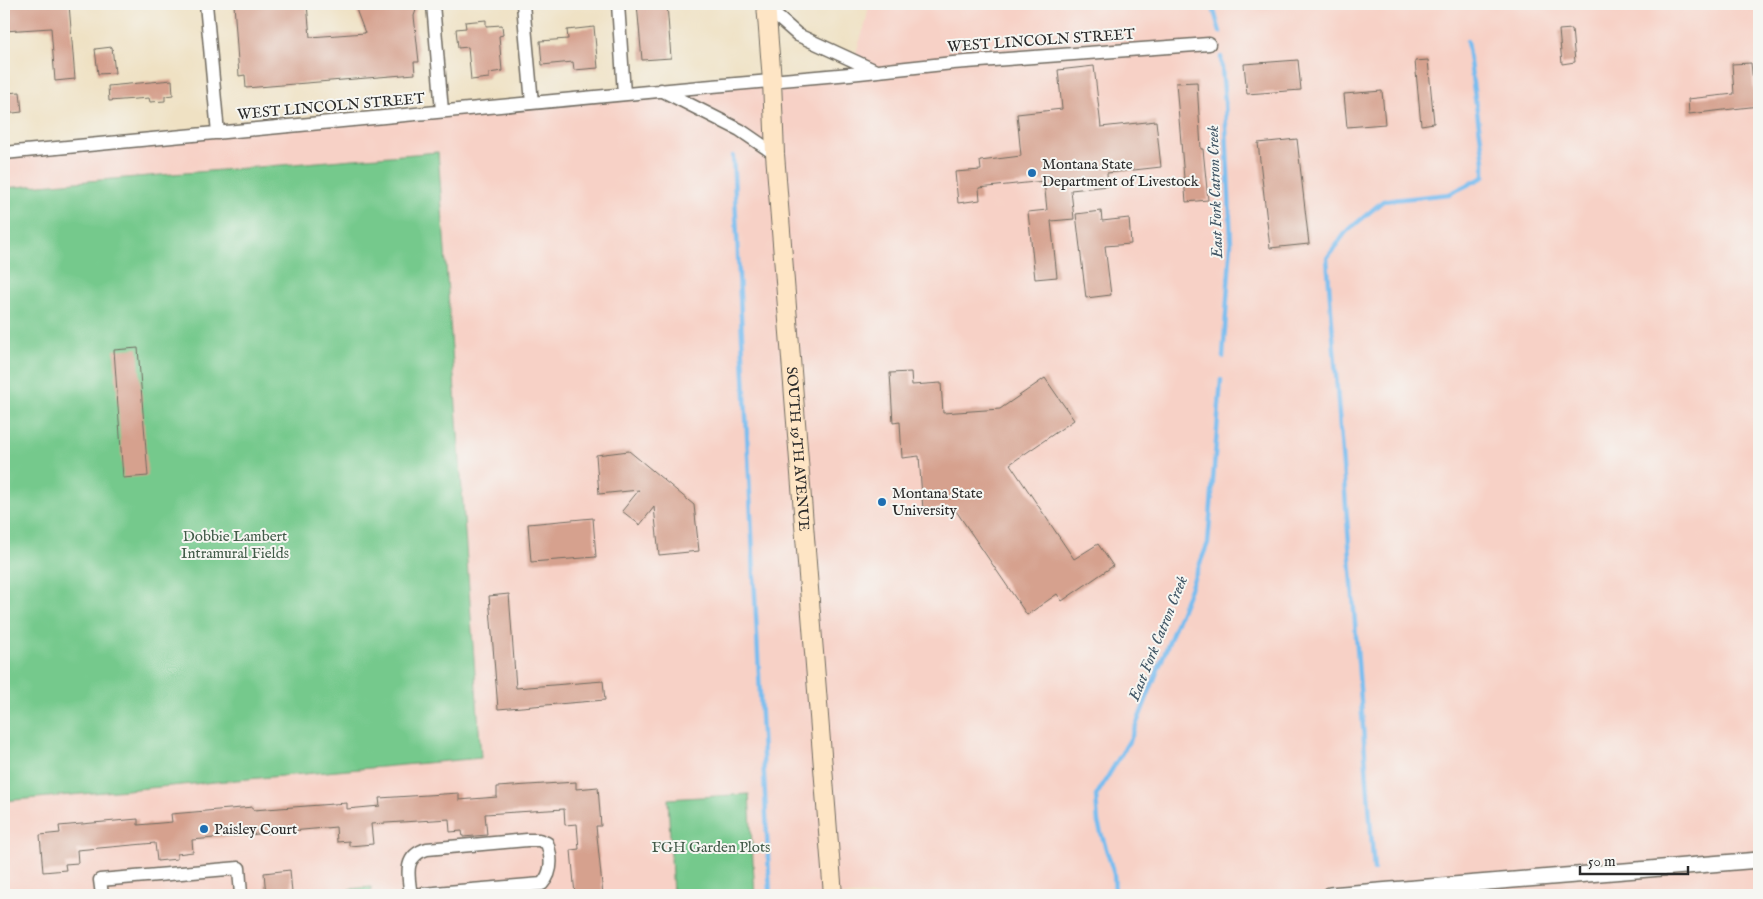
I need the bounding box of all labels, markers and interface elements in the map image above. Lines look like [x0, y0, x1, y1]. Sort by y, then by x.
street label: WEST LINCOLN STREET [947, 24, 1136, 57]
street label: WEST LINCOLN STREET [237, 89, 426, 124]
water label: East Fork Catron Creek [1204, 124, 1228, 260]
place label: Montana State Department of Livestock [1042, 155, 1200, 191]
marker: Montana State Department of Livestock [1026, 167, 1038, 179]
street label: SOUTH 19TH AVENUE [782, 366, 813, 532]
place label: Montana State University [892, 484, 983, 520]
marker: Montana State University [876, 496, 888, 508]
park label: Dobbie Lambert Intramural Fields [181, 527, 289, 563]
water label: East Fork Catron Creek [1124, 573, 1193, 705]
place label: Paisley Court [214, 820, 297, 839]
marker: Paisley Court [198, 823, 210, 835]
park label: FGH Garden Plots [652, 838, 770, 857]
scale bar [1580, 844, 1688, 876]
text: 50 m [1588, 852, 1616, 871]

